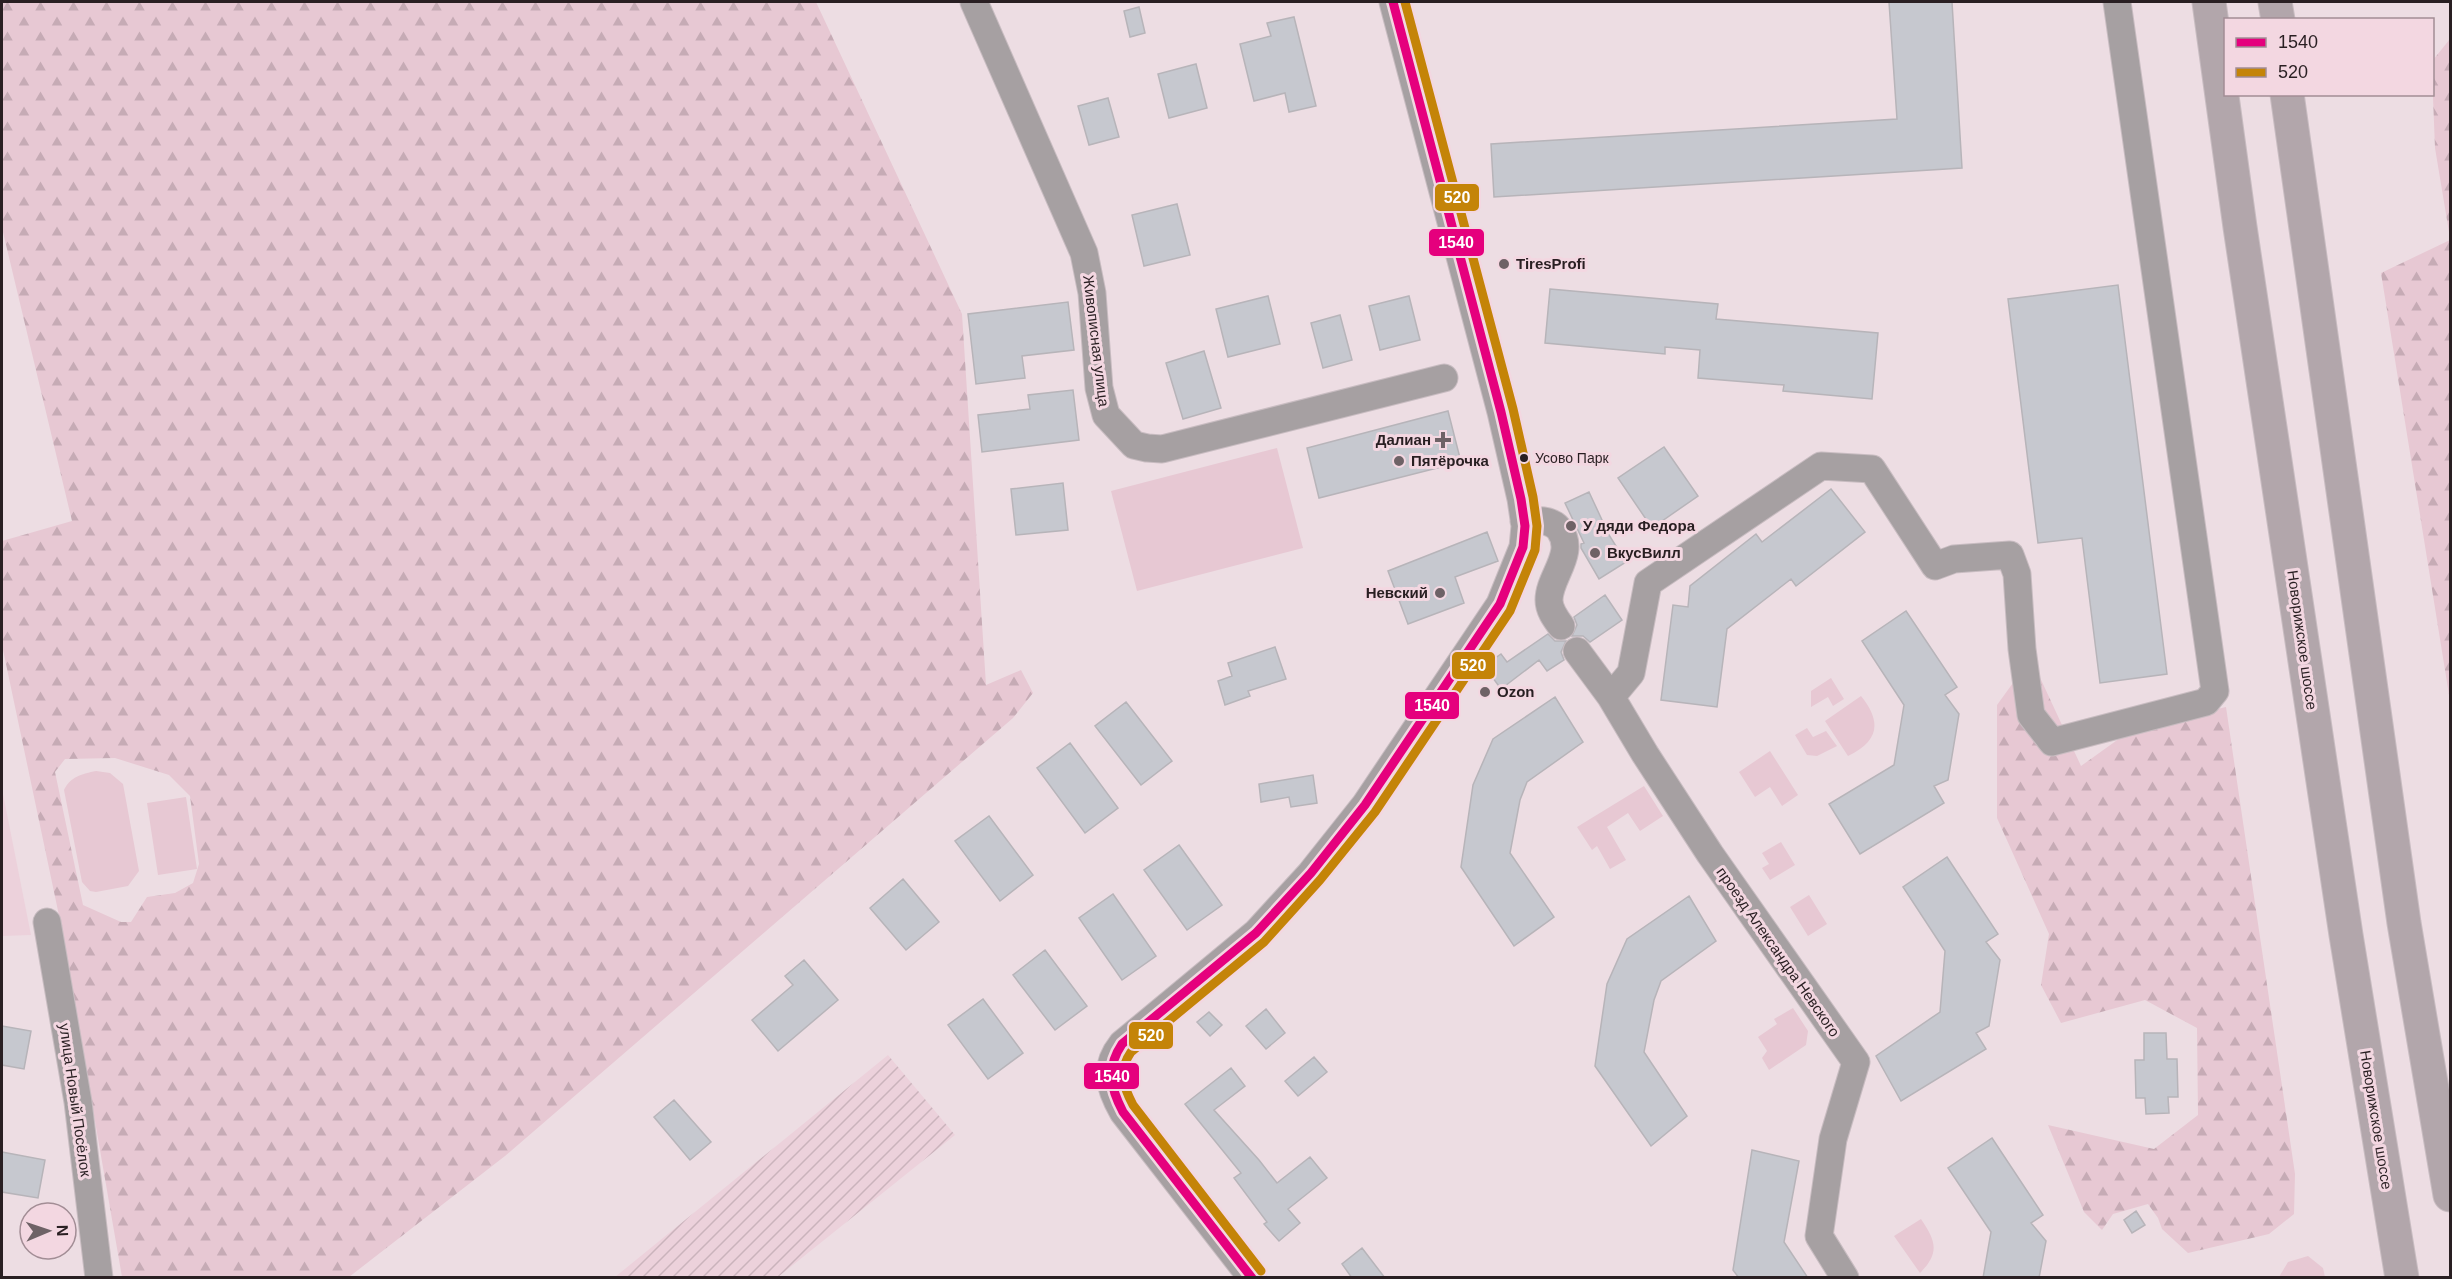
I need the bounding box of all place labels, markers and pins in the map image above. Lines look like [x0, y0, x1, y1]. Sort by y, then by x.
place label: TiresProfi [1516, 255, 1586, 272]
marker: TiresProfi [1497, 257, 1511, 271]
place label: Далиан [1376, 431, 1431, 448]
marker: Далиан [1436, 433, 1450, 447]
place label: Усово Парк [1535, 450, 1609, 466]
place label: Пятёрочка [1411, 452, 1489, 469]
marker: Усово Парк [1518, 452, 1530, 464]
marker: Пятёрочка [1392, 454, 1406, 468]
place label: У дяди Федора [1583, 517, 1696, 534]
marker: У дяди Федора [1564, 519, 1578, 533]
place label: ВкусВилл [1607, 544, 1681, 561]
marker: ВкусВилл [1588, 546, 1602, 560]
place label: Невский [1366, 584, 1428, 601]
marker: Невский [1433, 586, 1447, 600]
place label: Ozon [1497, 683, 1535, 700]
marker: Ozon [1478, 685, 1492, 699]

